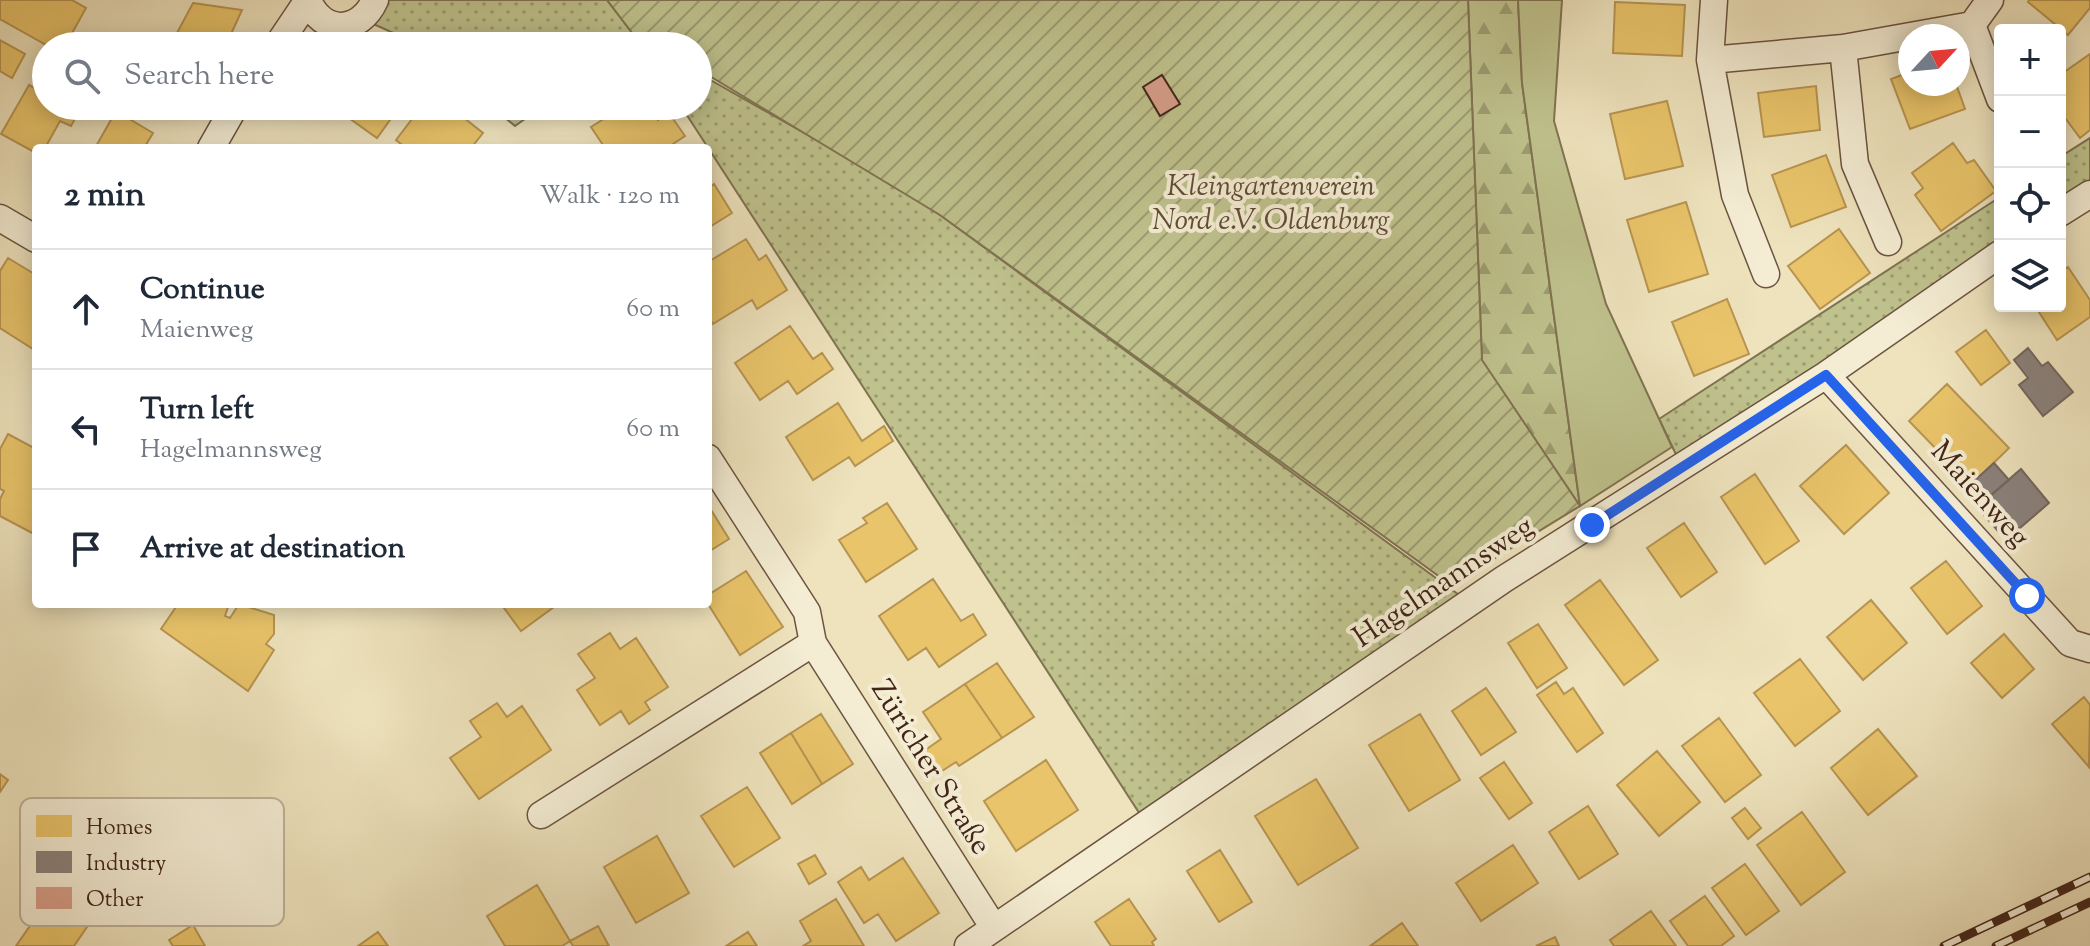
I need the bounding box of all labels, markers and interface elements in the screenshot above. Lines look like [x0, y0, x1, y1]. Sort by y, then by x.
north arrow [1898, 24, 1970, 96]
map controls [1994, 24, 2066, 312]
button: + [1994, 24, 2066, 96]
search box [32, 32, 712, 120]
icon: search [60, 54, 104, 98]
text: Search here [124, 55, 274, 98]
button: − [1994, 96, 2066, 168]
park label: Kleingartenverein Nord e.V. Oldenburg [1152, 166, 1390, 243]
button: locate [1994, 168, 2066, 240]
text: 2 min [64, 172, 145, 221]
text: Walk · 120 m [540, 178, 680, 215]
button: layers [1994, 240, 2066, 312]
text: Continue [140, 269, 265, 312]
icon: ahead [64, 287, 108, 331]
text: 60 m [626, 291, 680, 328]
text: Maienweg [140, 312, 253, 349]
text: Turn left [140, 389, 254, 432]
icon: left [64, 407, 108, 451]
text: 60 m [626, 411, 680, 448]
text: Hagelmannsweg [140, 432, 322, 469]
street label: Maienweg [1919, 432, 2039, 558]
street label: Hagelmannsweg [1345, 506, 1543, 660]
route end [1574, 507, 1610, 543]
icon: arrive [64, 527, 108, 571]
text: Arrive at destination [140, 528, 405, 571]
route start [2009, 578, 2045, 614]
street label: Züricher Straße [859, 672, 1001, 864]
legend [20, 798, 284, 926]
text: Homes [86, 813, 152, 845]
text: Industry [86, 849, 166, 881]
text: Other [86, 885, 144, 917]

